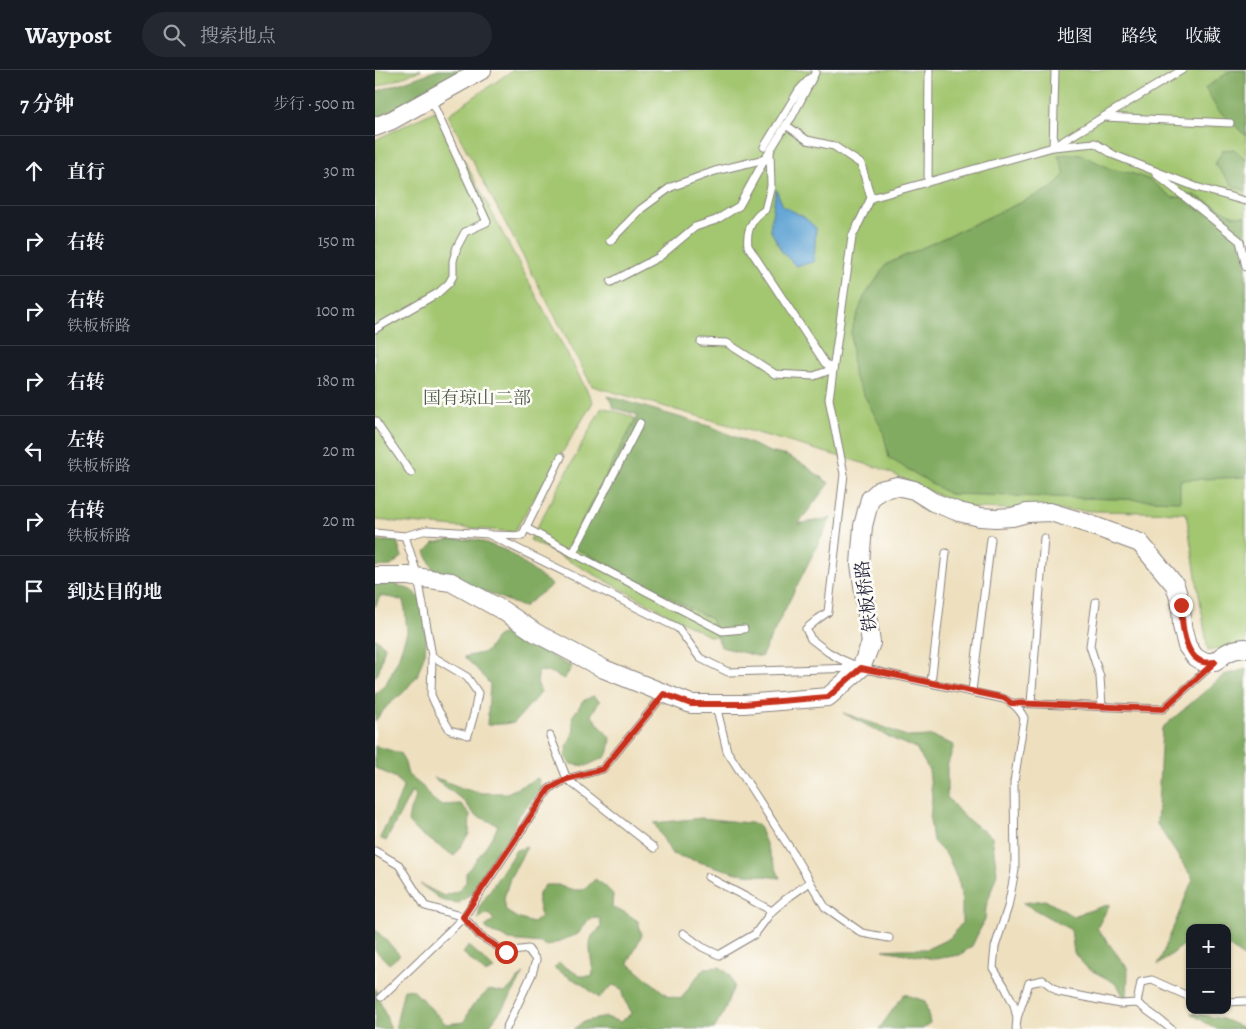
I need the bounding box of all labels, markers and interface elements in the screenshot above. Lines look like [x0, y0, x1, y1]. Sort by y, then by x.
search box [142, 12, 492, 57]
text: Waypost [25, 19, 112, 51]
icon: search [160, 21, 188, 49]
text: 搜索地点 [200, 23, 276, 49]
text: 地图 [1057, 24, 1093, 48]
text: 路线 [1121, 24, 1157, 48]
text: 收藏 [1185, 24, 1221, 48]
text: 7 分钟 [20, 90, 75, 118]
text: 步行 · 500 m [273, 93, 355, 115]
icon: ahead [20, 157, 48, 185]
text: 直行 [67, 159, 105, 185]
text: 30 m [323, 160, 355, 182]
icon: right [20, 227, 48, 255]
text: 右转 [67, 229, 105, 255]
text: 150 m [318, 230, 355, 252]
text: 右转 [67, 287, 105, 313]
icon: right [20, 297, 48, 325]
text: 100 m [316, 300, 355, 322]
text: 铁板桥路 [67, 315, 131, 337]
icon: right [20, 367, 48, 395]
text: 右转 [67, 369, 105, 395]
text: 180 m [317, 370, 355, 392]
park label: 国有琼山二部 [423, 386, 531, 410]
text: 左转 [67, 427, 105, 453]
icon: left [20, 437, 48, 465]
text: 20 m [322, 440, 355, 462]
text: 铁板桥路 [67, 455, 131, 477]
text: 右转 [67, 497, 105, 523]
icon: right [20, 507, 48, 535]
text: 20 m [322, 510, 355, 532]
text: 铁板桥路 [67, 525, 131, 547]
street label: 铁板桥路 [850, 559, 882, 633]
icon: arrive [20, 577, 48, 605]
text: 到达目的地 [67, 579, 162, 605]
route end [1170, 594, 1193, 617]
map controls [1186, 924, 1231, 1014]
button: + [1186, 924, 1231, 969]
route start [495, 941, 518, 964]
button: − [1186, 969, 1231, 1014]

